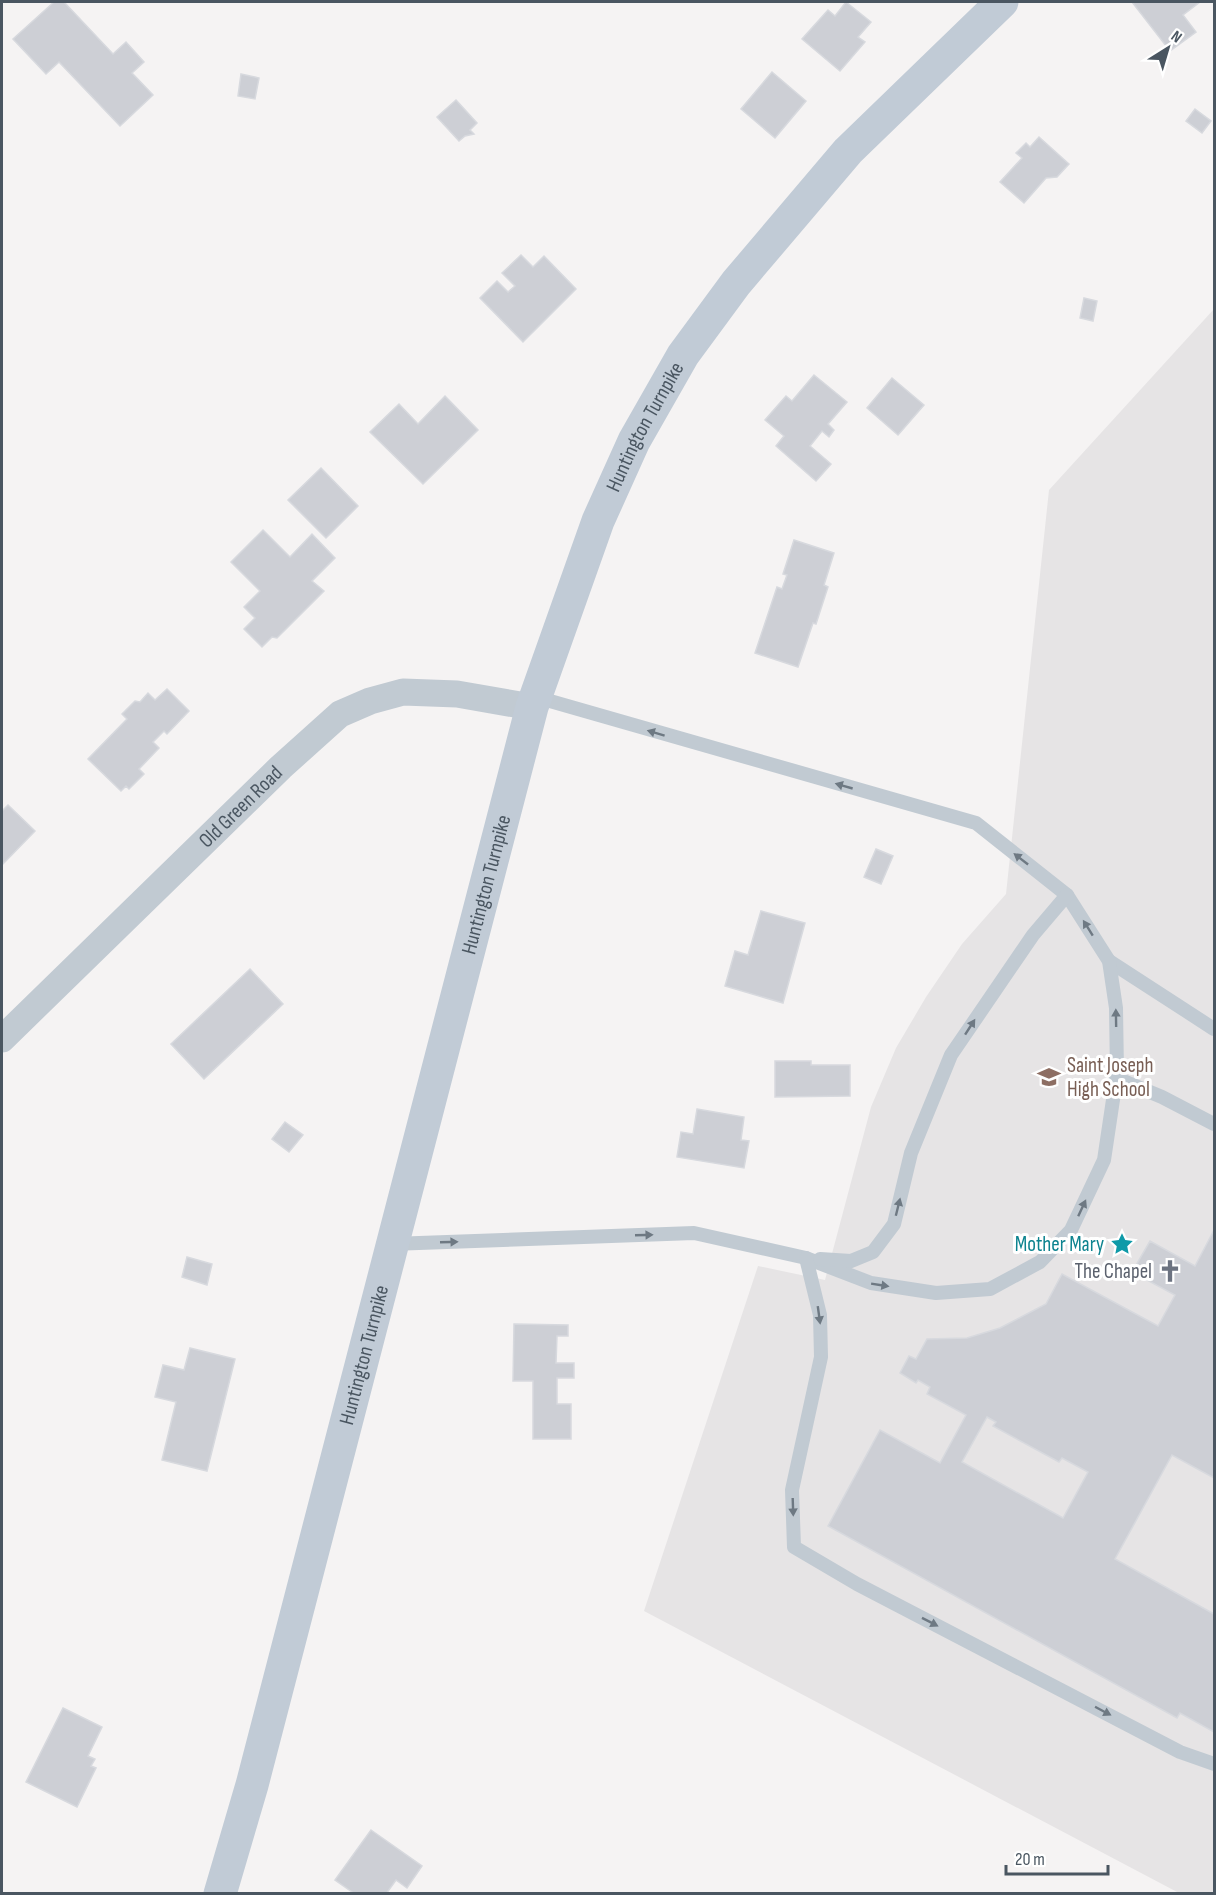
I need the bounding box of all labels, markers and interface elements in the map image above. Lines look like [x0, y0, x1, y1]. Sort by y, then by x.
north arrow [1138, 18, 1198, 78]
text: N [1167, 27, 1185, 47]
street label: Huntington Turnpike [601, 358, 689, 496]
one-way arrow [647, 728, 665, 737]
street label: Old Green Road [194, 761, 288, 853]
one-way arrow [835, 781, 853, 790]
street label: Huntington Turnpike [456, 812, 516, 957]
one-way arrow [1013, 853, 1029, 866]
one-way arrow [1083, 920, 1094, 936]
one-way arrow [1111, 1009, 1121, 1028]
one-way arrow [964, 1019, 975, 1035]
place label: Saint Joseph High School [1067, 1053, 1154, 1102]
school or university icon: Saint Joseph High School [1036, 1064, 1062, 1090]
one-way arrow [894, 1198, 903, 1216]
one-way arrow [1077, 1199, 1086, 1216]
one-way arrow [635, 1231, 654, 1240]
place icon: Mother Mary [1109, 1231, 1135, 1257]
place label: Mother Mary [1015, 1232, 1104, 1257]
one-way arrow [440, 1237, 459, 1247]
church icon: The Chapel [1157, 1258, 1183, 1284]
place label: The Chapel [1075, 1259, 1152, 1284]
one-way arrow [871, 1280, 890, 1289]
street label: Huntington Turnpike [334, 1283, 394, 1427]
one-way arrow [814, 1306, 823, 1325]
one-way arrow [788, 1498, 797, 1517]
one-way arrow [922, 1617, 939, 1626]
one-way arrow [1095, 1706, 1112, 1716]
scale bar [1006, 1838, 1108, 1876]
text: 20 m [1015, 1849, 1045, 1870]

